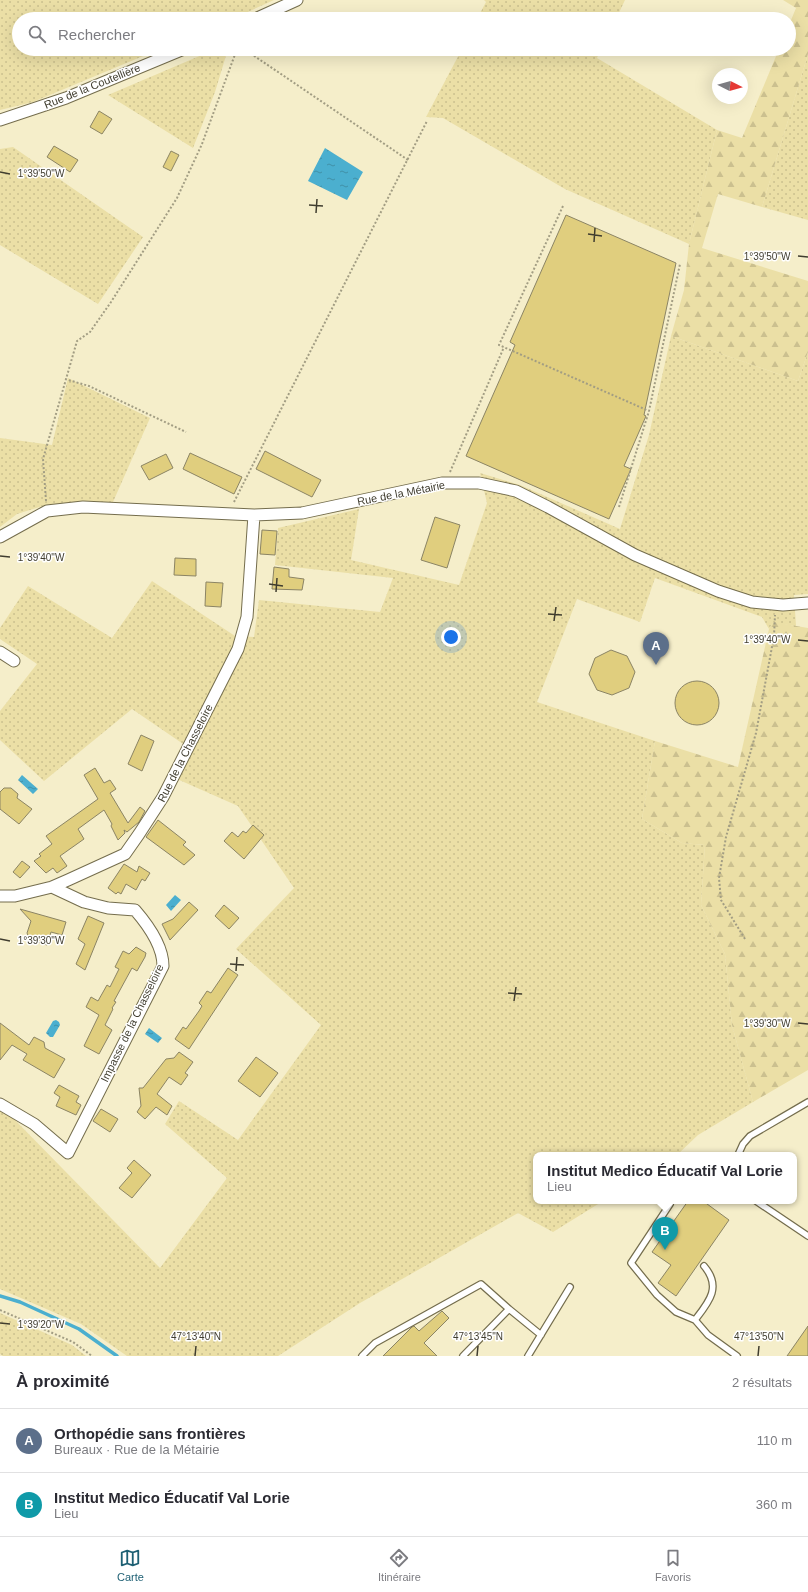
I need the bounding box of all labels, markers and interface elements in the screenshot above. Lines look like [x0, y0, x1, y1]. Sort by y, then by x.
search box [12, 12, 796, 56]
icon: search [26, 23, 48, 45]
text: Rechercher [58, 26, 136, 43]
street label: Rue de la Coutellière [42, 61, 142, 111]
north arrow [712, 68, 748, 104]
text: 1°39'50"W [18, 168, 65, 179]
text: 1°39'50"W [744, 251, 791, 262]
street label: Rue de la Métairie [356, 479, 446, 507]
text: 1°39'40"W [18, 552, 65, 563]
your location [441, 627, 461, 647]
pin: A [643, 632, 669, 665]
text: 1°39'40"W [744, 634, 791, 645]
street label: Rue de la Chasseloire [155, 702, 215, 804]
text: 1°39'30"W [18, 935, 65, 946]
street label: Impasse de la Chasseloire [98, 962, 166, 1084]
text: 1°39'30"W [744, 1018, 791, 1029]
popup [533, 1152, 797, 1204]
text: Institut Medico Éducatif Val Lorie [547, 1162, 783, 1179]
text: Lieu [547, 1179, 572, 1194]
pin: B [652, 1217, 678, 1250]
text: 1°39'20"W [18, 1319, 65, 1330]
text: 47°13'40"N [171, 1331, 221, 1342]
text: 47°13'45"N [453, 1331, 503, 1342]
text: 47°13'50"N [734, 1331, 784, 1342]
text: À proximité [16, 1372, 110, 1391]
text: 2 résultats [732, 1375, 792, 1390]
text: Orthopédie sans frontières [54, 1425, 246, 1442]
text: A [24, 1433, 34, 1448]
text: 110 m [757, 1433, 792, 1448]
text: Bureaux · Rue de la Métairie [54, 1442, 219, 1457]
text: Institut Medico Éducatif Val Lorie [54, 1489, 290, 1506]
text: B [24, 1497, 34, 1512]
text: 360 m [756, 1497, 792, 1512]
text: Lieu [54, 1506, 79, 1521]
tab: Carte [117, 1547, 144, 1583]
tab: Itinéraire [378, 1547, 421, 1583]
tab: Favoris [655, 1547, 691, 1583]

